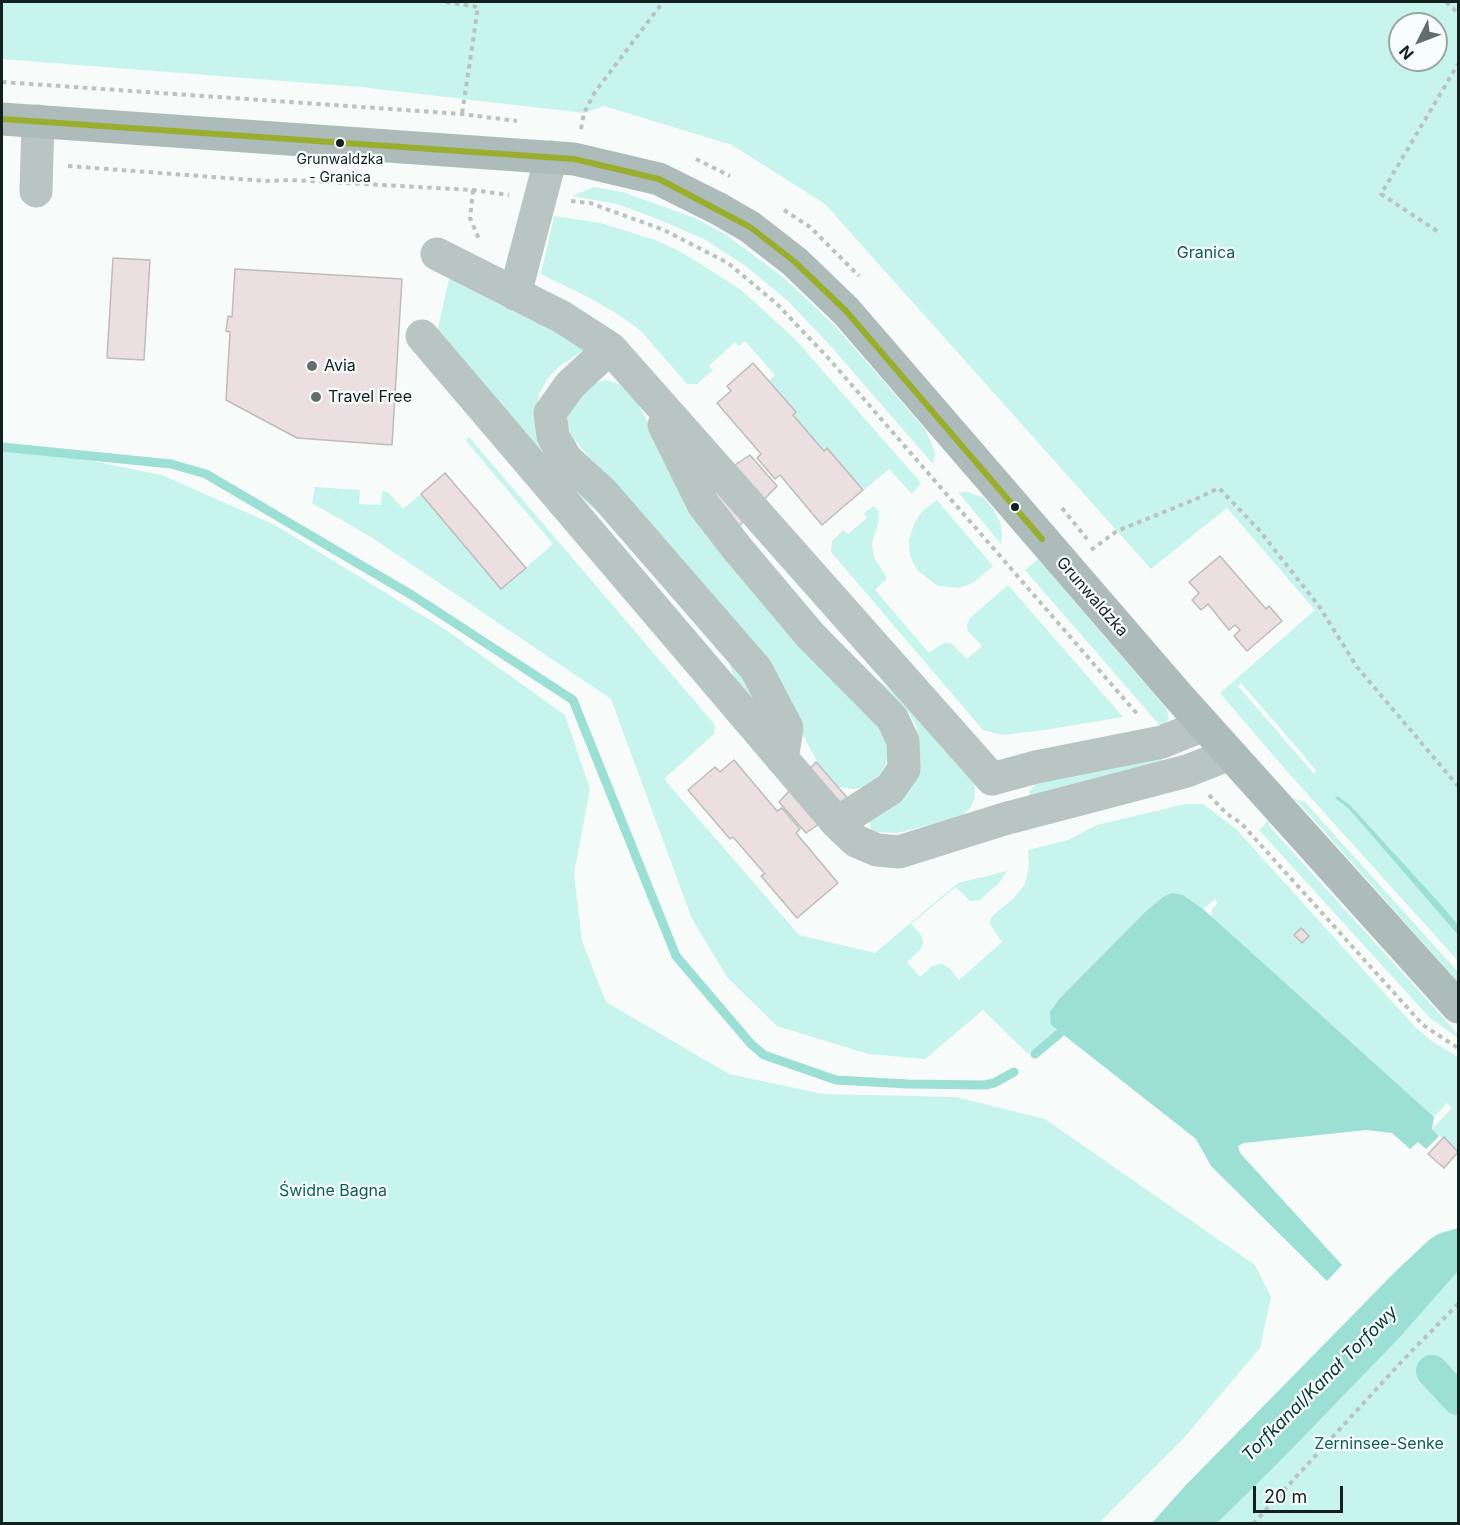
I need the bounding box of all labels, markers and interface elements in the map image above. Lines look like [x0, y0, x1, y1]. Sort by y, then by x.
north arrow [1388, 12, 1448, 72]
text: N [1395, 41, 1418, 64]
marker: Grunwaldzka - Granica [334, 137, 346, 149]
place label: Grunwaldzka - Granica [297, 152, 383, 184]
park label: Granica [1177, 243, 1235, 263]
place label: Avia [324, 356, 356, 376]
marker: Avia [305, 359, 319, 373]
place label: Travel Free [328, 387, 412, 407]
marker: Travel Free [309, 390, 323, 404]
unlabelled marker [1009, 501, 1021, 513]
street label: Grunwaldzka [1052, 553, 1132, 641]
park label: Świdne Bagna [279, 1181, 387, 1201]
water label: Torfkanal/Kanał Torfowy [1238, 1302, 1402, 1466]
park label: Zerninsee-Senke [1314, 1434, 1444, 1454]
scale bar [1256, 1474, 1346, 1512]
text: 20 m [1264, 1486, 1307, 1507]

